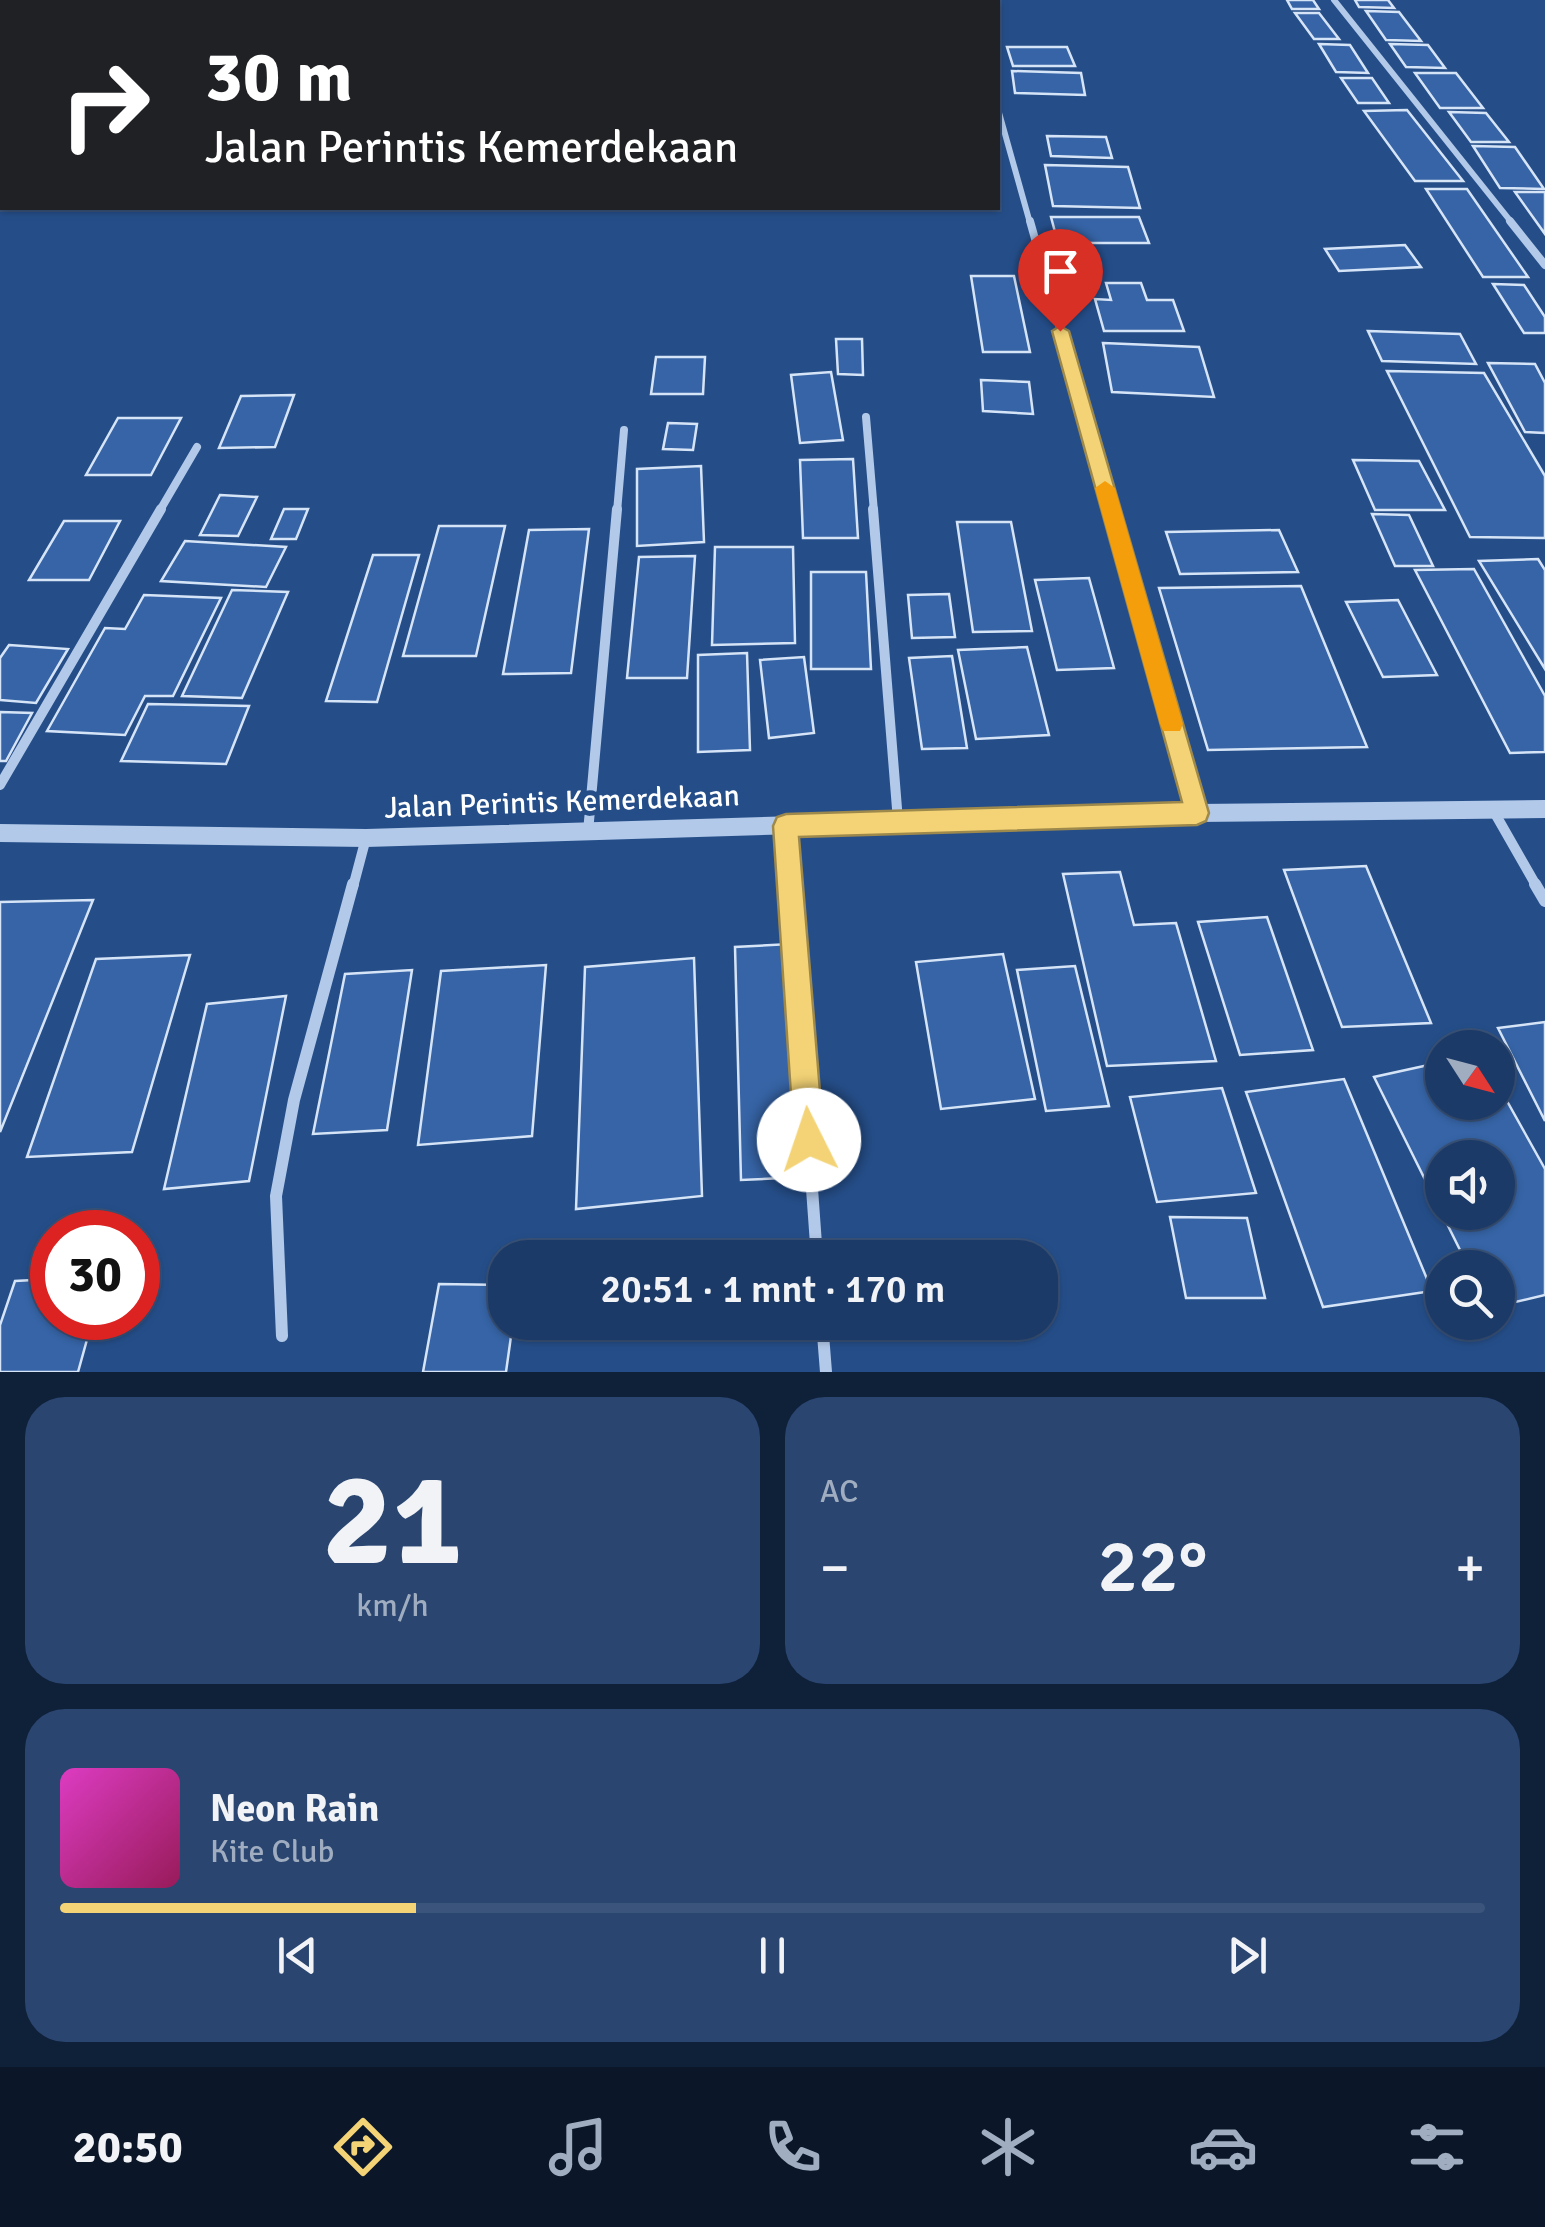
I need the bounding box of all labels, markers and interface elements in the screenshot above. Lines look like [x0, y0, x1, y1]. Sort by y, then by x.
text: 30 m [205, 34, 353, 120]
icon: right [40, 40, 170, 170]
text: Jalan Perintis Kemerdekaan [205, 120, 738, 175]
pin [1018, 229, 1103, 332]
icon: arrive [1033, 244, 1088, 299]
street label: Jalan Perintis Kemerdekaan [384, 777, 740, 827]
north arrow [1425, 1030, 1515, 1120]
map controls [1425, 1030, 1515, 1340]
position arrow [757, 1088, 861, 1192]
button: sound [1425, 1140, 1515, 1230]
speed limit sign: 30 [30, 1210, 160, 1340]
button: search [1425, 1250, 1515, 1340]
text: 20:51 · 1 mnt · 170 m [601, 1266, 945, 1313]
text: 21 [322, 1441, 463, 1601]
text: AC [820, 1472, 858, 1511]
text: 22° [1098, 1520, 1207, 1613]
text: − [820, 1534, 850, 1602]
text: + [1455, 1534, 1485, 1602]
text: km/h [356, 1586, 429, 1625]
text: Neon Rain [210, 1785, 379, 1832]
text: Kite Club [210, 1832, 334, 1871]
icon: previous [270, 1928, 325, 1983]
icon: pause [745, 1928, 800, 1983]
icon: next [1220, 1928, 1275, 1983]
icon: directions [328, 2112, 398, 2182]
icon: music [543, 2112, 613, 2182]
icon: phone [758, 2112, 828, 2182]
icon: climate [973, 2112, 1043, 2182]
icon: car [1188, 2112, 1258, 2182]
icon: filters [1402, 2112, 1472, 2182]
text: 20:50 [72, 2120, 183, 2175]

